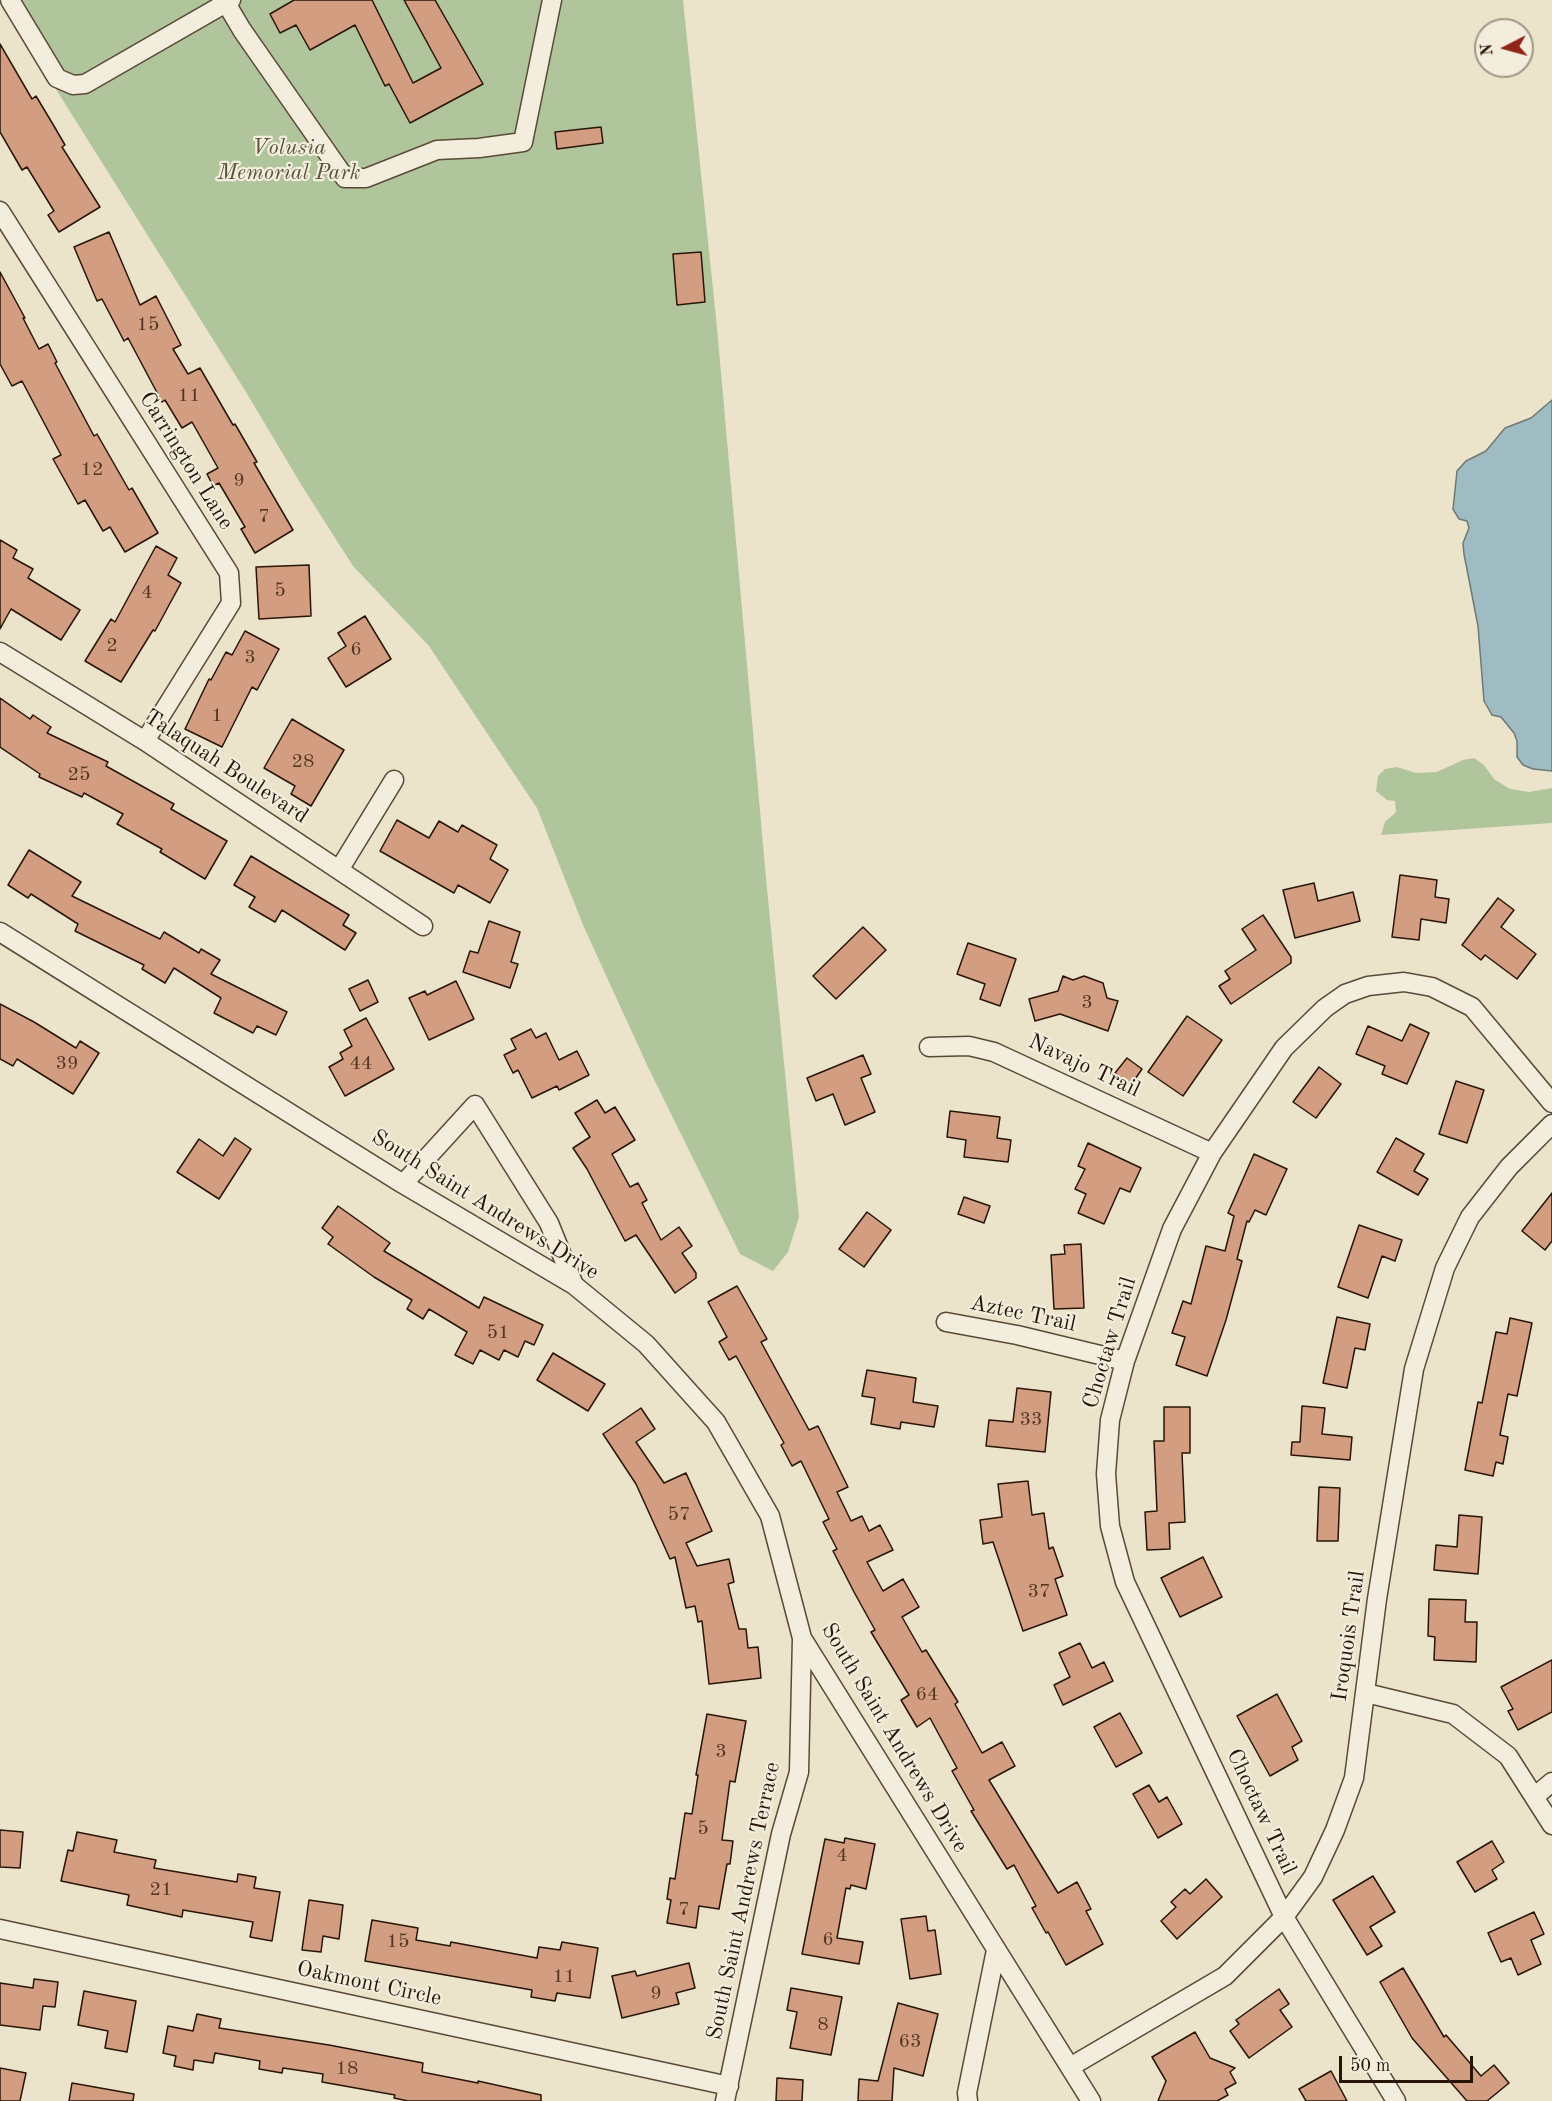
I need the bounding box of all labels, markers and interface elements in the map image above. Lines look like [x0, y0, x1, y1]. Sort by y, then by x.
north arrow [1474, 18, 1534, 78]
text: N [1479, 43, 1497, 57]
park label: Volusia Memorial Park [217, 135, 361, 186]
house number: 15 [136, 313, 160, 337]
house number: 11 [177, 384, 201, 408]
street label: Carrington Lane [133, 387, 239, 535]
house number: 12 [80, 458, 104, 482]
house number: 9 [233, 469, 245, 493]
house number: 7 [258, 505, 270, 529]
house number: 5 [274, 579, 286, 603]
house number: 4 [141, 581, 153, 605]
house number: 2 [106, 634, 118, 658]
house number: 6 [350, 638, 362, 662]
house number: 3 [244, 646, 256, 670]
street label: Talaquah Boulevard [139, 704, 313, 830]
house number: 1 [211, 704, 223, 728]
house number: 28 [291, 750, 315, 774]
house number: 25 [67, 763, 91, 787]
house number: 3 [1081, 991, 1093, 1015]
street label: Navajo Trail [1024, 1029, 1144, 1103]
house number: 39 [55, 1052, 79, 1076]
house number: 44 [349, 1052, 373, 1076]
street label: South Saint Andrews Drive [366, 1124, 604, 1286]
street label: Choctaw Trail [1078, 1274, 1142, 1412]
street label: Aztec Trail [968, 1290, 1078, 1338]
house number: 51 [486, 1321, 510, 1345]
house number: 33 [1019, 1408, 1043, 1432]
house number: 57 [667, 1503, 691, 1527]
street label: Iroquois Trail [1327, 1569, 1371, 1703]
house number: 37 [1027, 1580, 1051, 1604]
street label: South Saint Andrews Drive [815, 1618, 973, 1858]
house number: 64 [915, 1683, 939, 1707]
house number: 3 [715, 1740, 727, 1764]
street label: Choctaw Trail [1220, 1745, 1302, 1879]
street label: South Saint Andrews Terrace [702, 1760, 786, 2042]
house number: 5 [697, 1817, 709, 1841]
house number: 4 [836, 1844, 848, 1868]
house number: 21 [149, 1878, 173, 1902]
house number: 7 [678, 1898, 690, 1922]
house number: 6 [822, 1928, 834, 1952]
house number: 15 [386, 1930, 410, 1954]
street label: Oakmont Circle [294, 1956, 444, 2012]
house number: 11 [552, 1965, 576, 1989]
house number: 9 [650, 1982, 662, 2006]
house number: 8 [817, 2013, 829, 2037]
house number: 63 [898, 2030, 922, 2054]
scale bar [1342, 2044, 1476, 2082]
house number: 18 [335, 2057, 359, 2081]
text: 50 m [1350, 2057, 1390, 2075]

